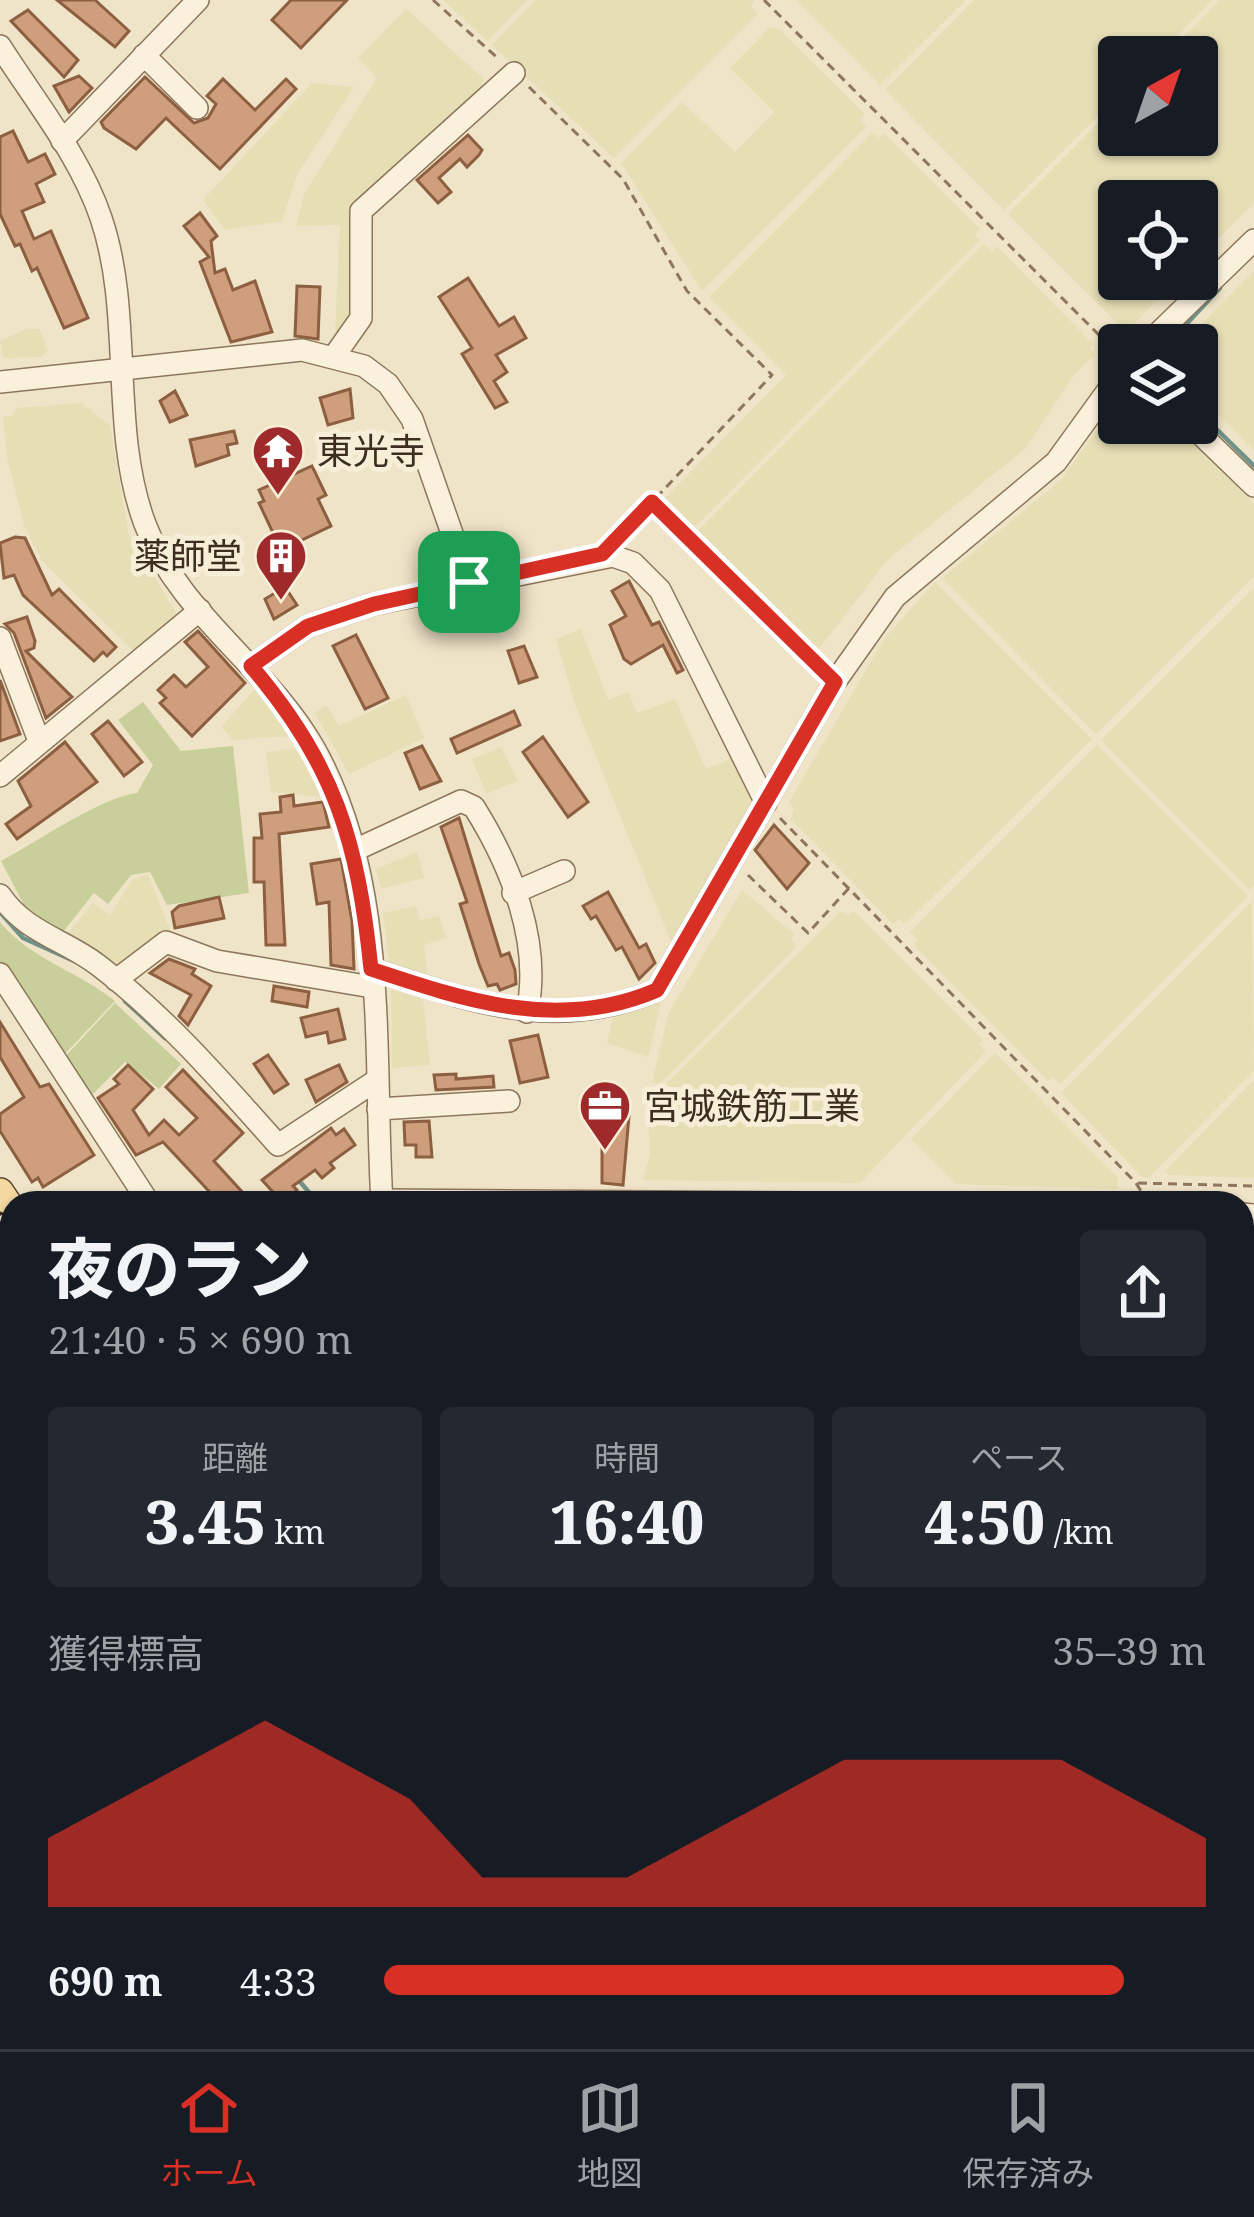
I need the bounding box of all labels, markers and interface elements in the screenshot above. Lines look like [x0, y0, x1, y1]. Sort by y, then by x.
north arrow [1098, 36, 1218, 156]
map controls [1098, 36, 1218, 444]
button: locate [1098, 180, 1218, 300]
button: layers [1098, 324, 1218, 444]
temple icon: 東光寺 [250, 423, 306, 497]
place label: 東光寺 [317, 426, 425, 475]
building icon: 薬師堂 [253, 528, 309, 602]
place label: 薬師堂 [134, 531, 242, 580]
pin [418, 531, 520, 633]
icon: arrive [436, 549, 502, 615]
office icon: 宮城鉄筋工業 [577, 1078, 633, 1152]
place label: 宮城鉄筋工業 [644, 1081, 860, 1130]
text: 夜のラン [48, 1222, 312, 1312]
button: share [1080, 1230, 1206, 1356]
text: 21:40 · 5 × 690 m [48, 1312, 353, 1365]
text: 距離 [202, 1435, 268, 1480]
text: 時間 [594, 1435, 660, 1480]
text: ペース [970, 1435, 1068, 1480]
text: 3.45 [145, 1480, 266, 1562]
text: 16:40 [550, 1480, 704, 1562]
text: 4:50 [924, 1480, 1045, 1562]
text: km [266, 1509, 325, 1554]
text: /km [1045, 1509, 1114, 1554]
text: 35–39 m [1052, 1623, 1206, 1676]
text: 獲得標高 [48, 1626, 204, 1679]
text: 690 m [48, 1954, 163, 2007]
text: 4:33 [240, 1954, 317, 2007]
tab: ホーム [160, 2075, 258, 2195]
tab: 地図 [577, 2075, 643, 2195]
tab: 保存済み [962, 2075, 1094, 2195]

